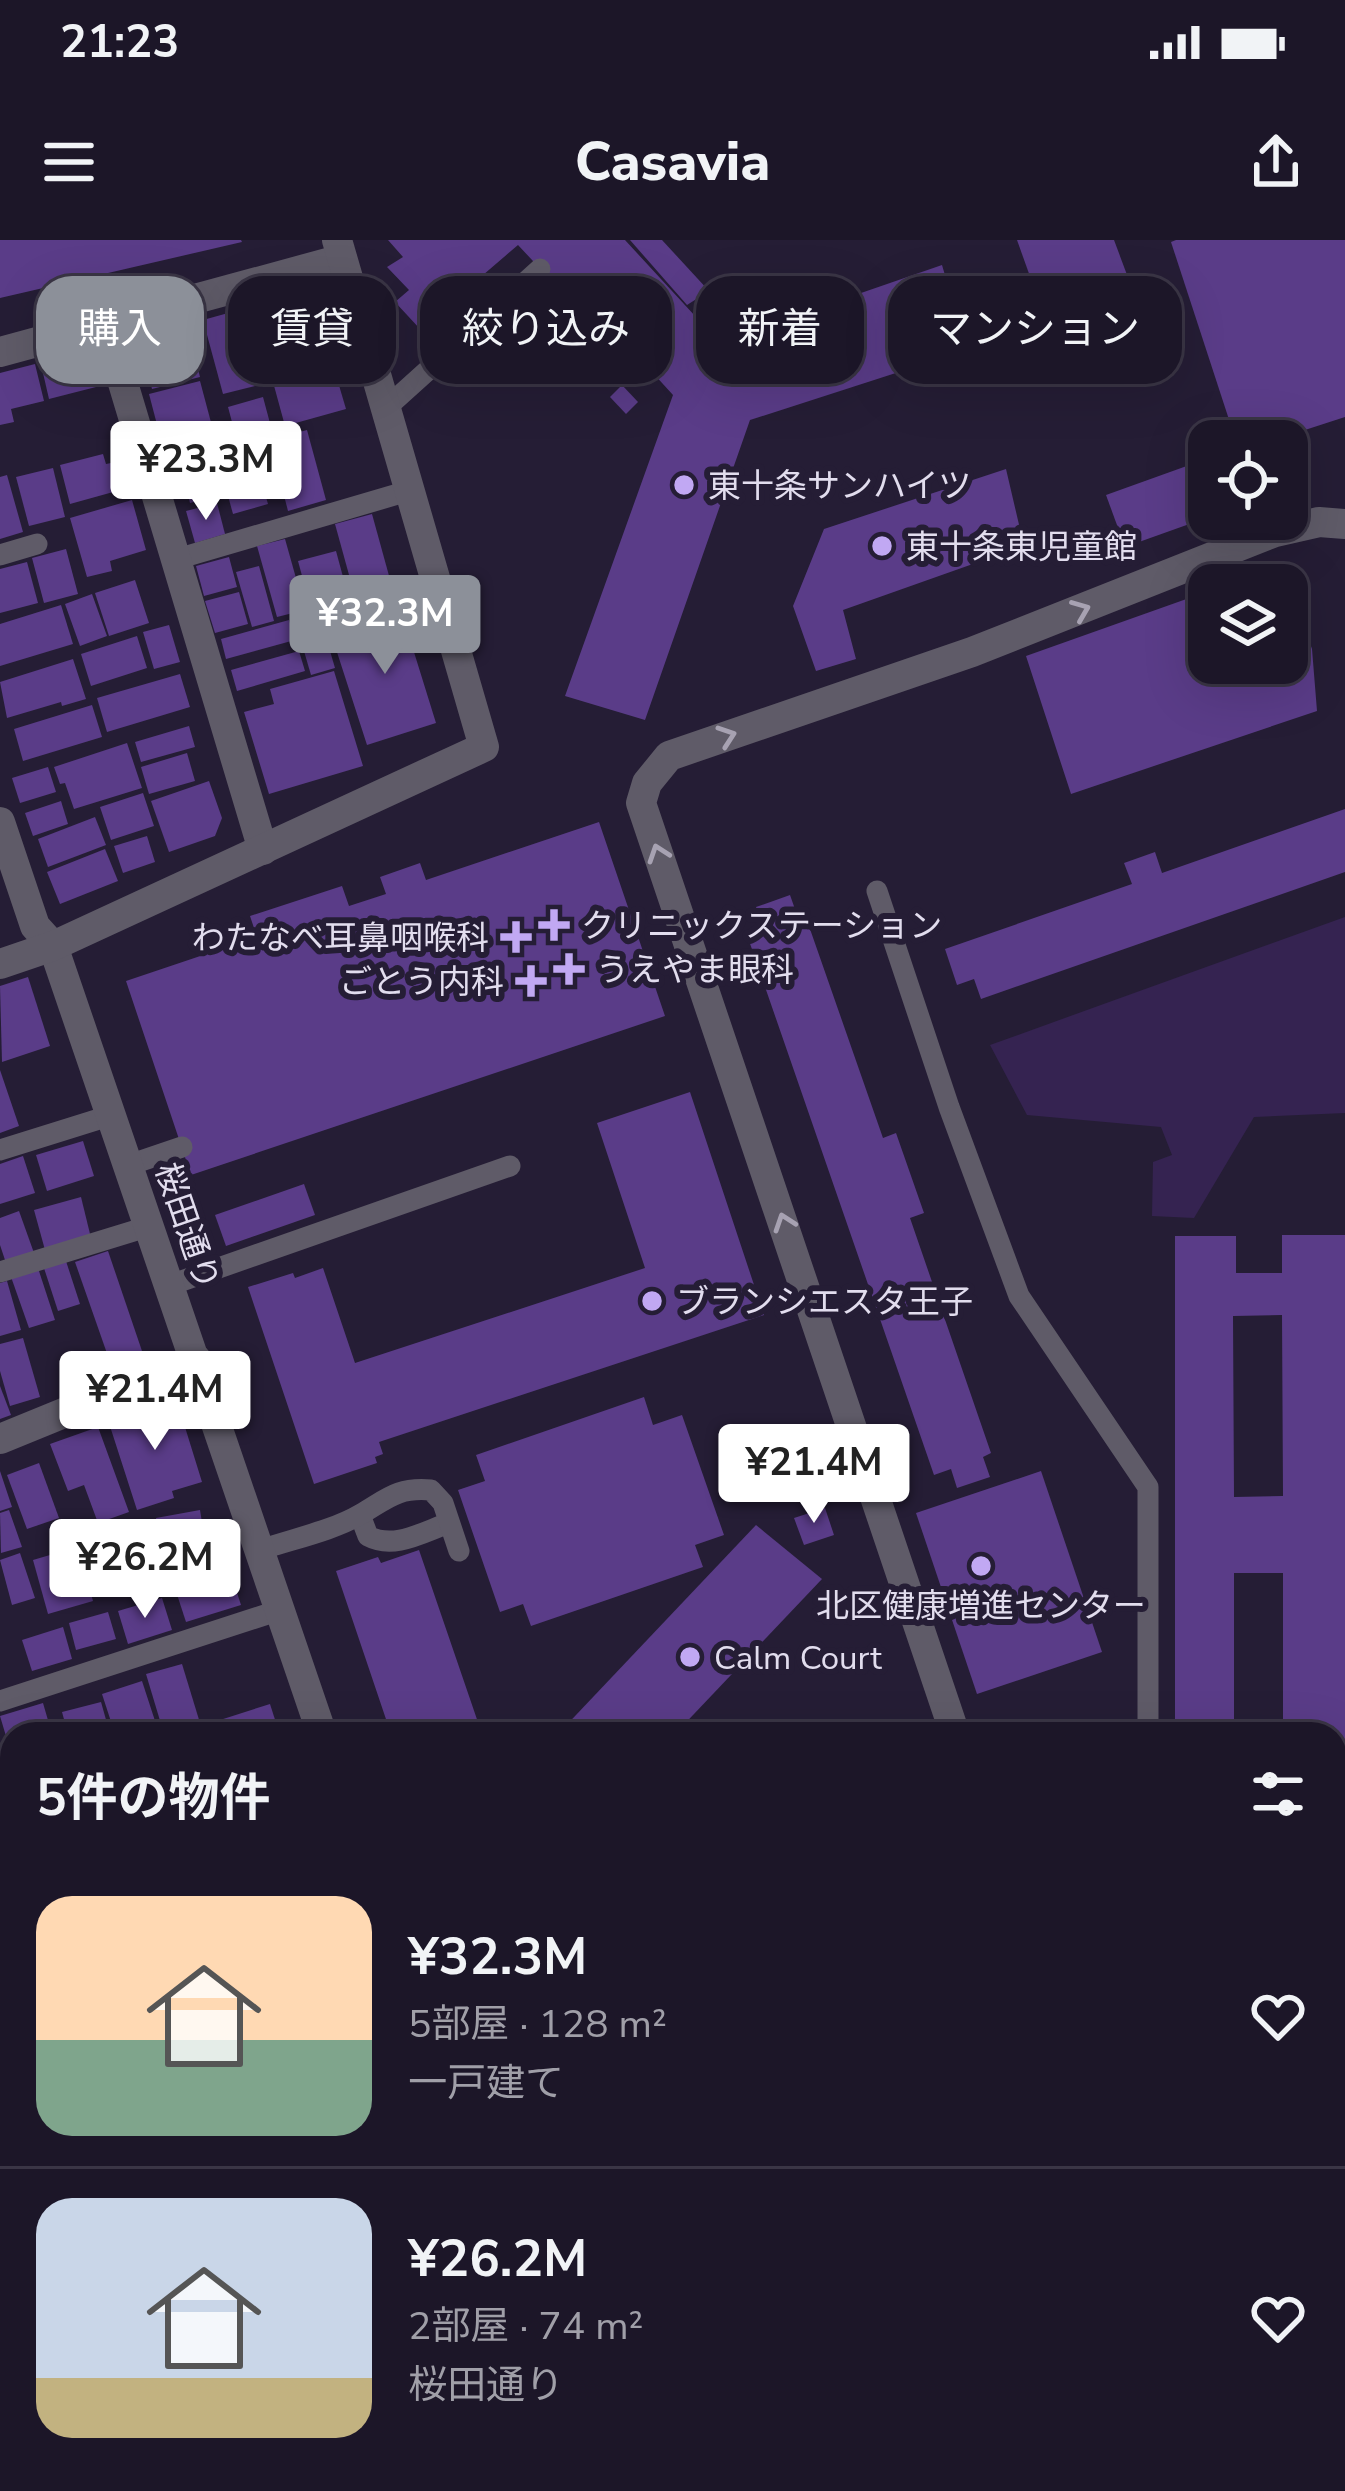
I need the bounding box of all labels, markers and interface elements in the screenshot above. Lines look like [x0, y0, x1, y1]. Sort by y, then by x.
text: 21:23 [60, 12, 179, 73]
text: Casavia [575, 125, 770, 199]
icon: menu [36, 129, 102, 195]
icon: share [1243, 129, 1309, 195]
chip: 購入 [36, 276, 204, 384]
chip: 賃貸 [228, 276, 396, 384]
chip: 絞り込み [420, 276, 672, 384]
chip: 新着 [696, 276, 864, 384]
chip: マンション [888, 276, 1182, 384]
map controls [1188, 420, 1308, 684]
button: locate [1188, 420, 1308, 540]
pin: ¥23.3M [108, 421, 304, 523]
text: ¥23.3M [137, 433, 275, 486]
place label: 東十条サンハイツ [708, 464, 971, 509]
marker: 東十条サンハイツ [671, 472, 697, 498]
place label: 東十条東児童館 [906, 525, 1137, 570]
marker: 東十条東児童館 [869, 533, 895, 559]
button: layers [1188, 564, 1308, 684]
pin: ¥32.3M [287, 575, 483, 677]
text: ¥32.3M [316, 587, 454, 640]
one-way arrow [1070, 600, 1091, 624]
one-way arrow [715, 726, 736, 750]
one-way arrow [648, 844, 672, 865]
place label: クリニックステーション [581, 904, 942, 949]
marker: クリニックステーション [538, 909, 570, 941]
place label: わたなべ耳鼻咽喉科 [192, 916, 489, 961]
marker: わたなべ耳鼻咽喉科 [500, 921, 532, 953]
place label: うえやま眼科 [596, 948, 794, 993]
marker: うえやま眼科 [553, 953, 585, 985]
place label: ごとう内科 [339, 960, 504, 1005]
marker: ごとう内科 [515, 965, 547, 997]
street label: 桜田通り [144, 1157, 229, 1296]
one-way arrow [774, 1213, 798, 1234]
place label: ブランシエスタ王子 [676, 1280, 973, 1325]
marker: ブランシエスタ王子 [639, 1288, 665, 1314]
pin: ¥21.4M [57, 1351, 253, 1453]
text: ¥21.4M [86, 1363, 224, 1416]
pin: ¥21.4M [716, 1424, 912, 1526]
text: ¥21.4M [745, 1436, 883, 1489]
pin: ¥26.2M [47, 1519, 243, 1621]
text: ¥26.2M [76, 1531, 214, 1584]
marker: 北区健康増進センター [968, 1553, 994, 1579]
place label: 北区健康増進センター [816, 1584, 1146, 1629]
place label: Calm Court [714, 1636, 882, 1681]
marker: Calm Court [677, 1644, 703, 1670]
icon: filters [1245, 1761, 1311, 1827]
text: 5件の物件 [36, 1763, 271, 1833]
text: ¥32.3M [408, 1922, 587, 1992]
icon: home [132, 1944, 276, 2088]
icon: heart [1245, 1983, 1311, 2049]
text: 5部屋 · 128 m² [408, 1998, 667, 2051]
text: 一戸建て [408, 2057, 564, 2110]
text: ¥26.2M [408, 2224, 587, 2294]
icon: home [132, 2246, 276, 2390]
icon: heart [1245, 2285, 1311, 2351]
text: 2部屋 · 74 m² [408, 2300, 643, 2353]
text: 桜田通り [408, 2359, 564, 2412]

